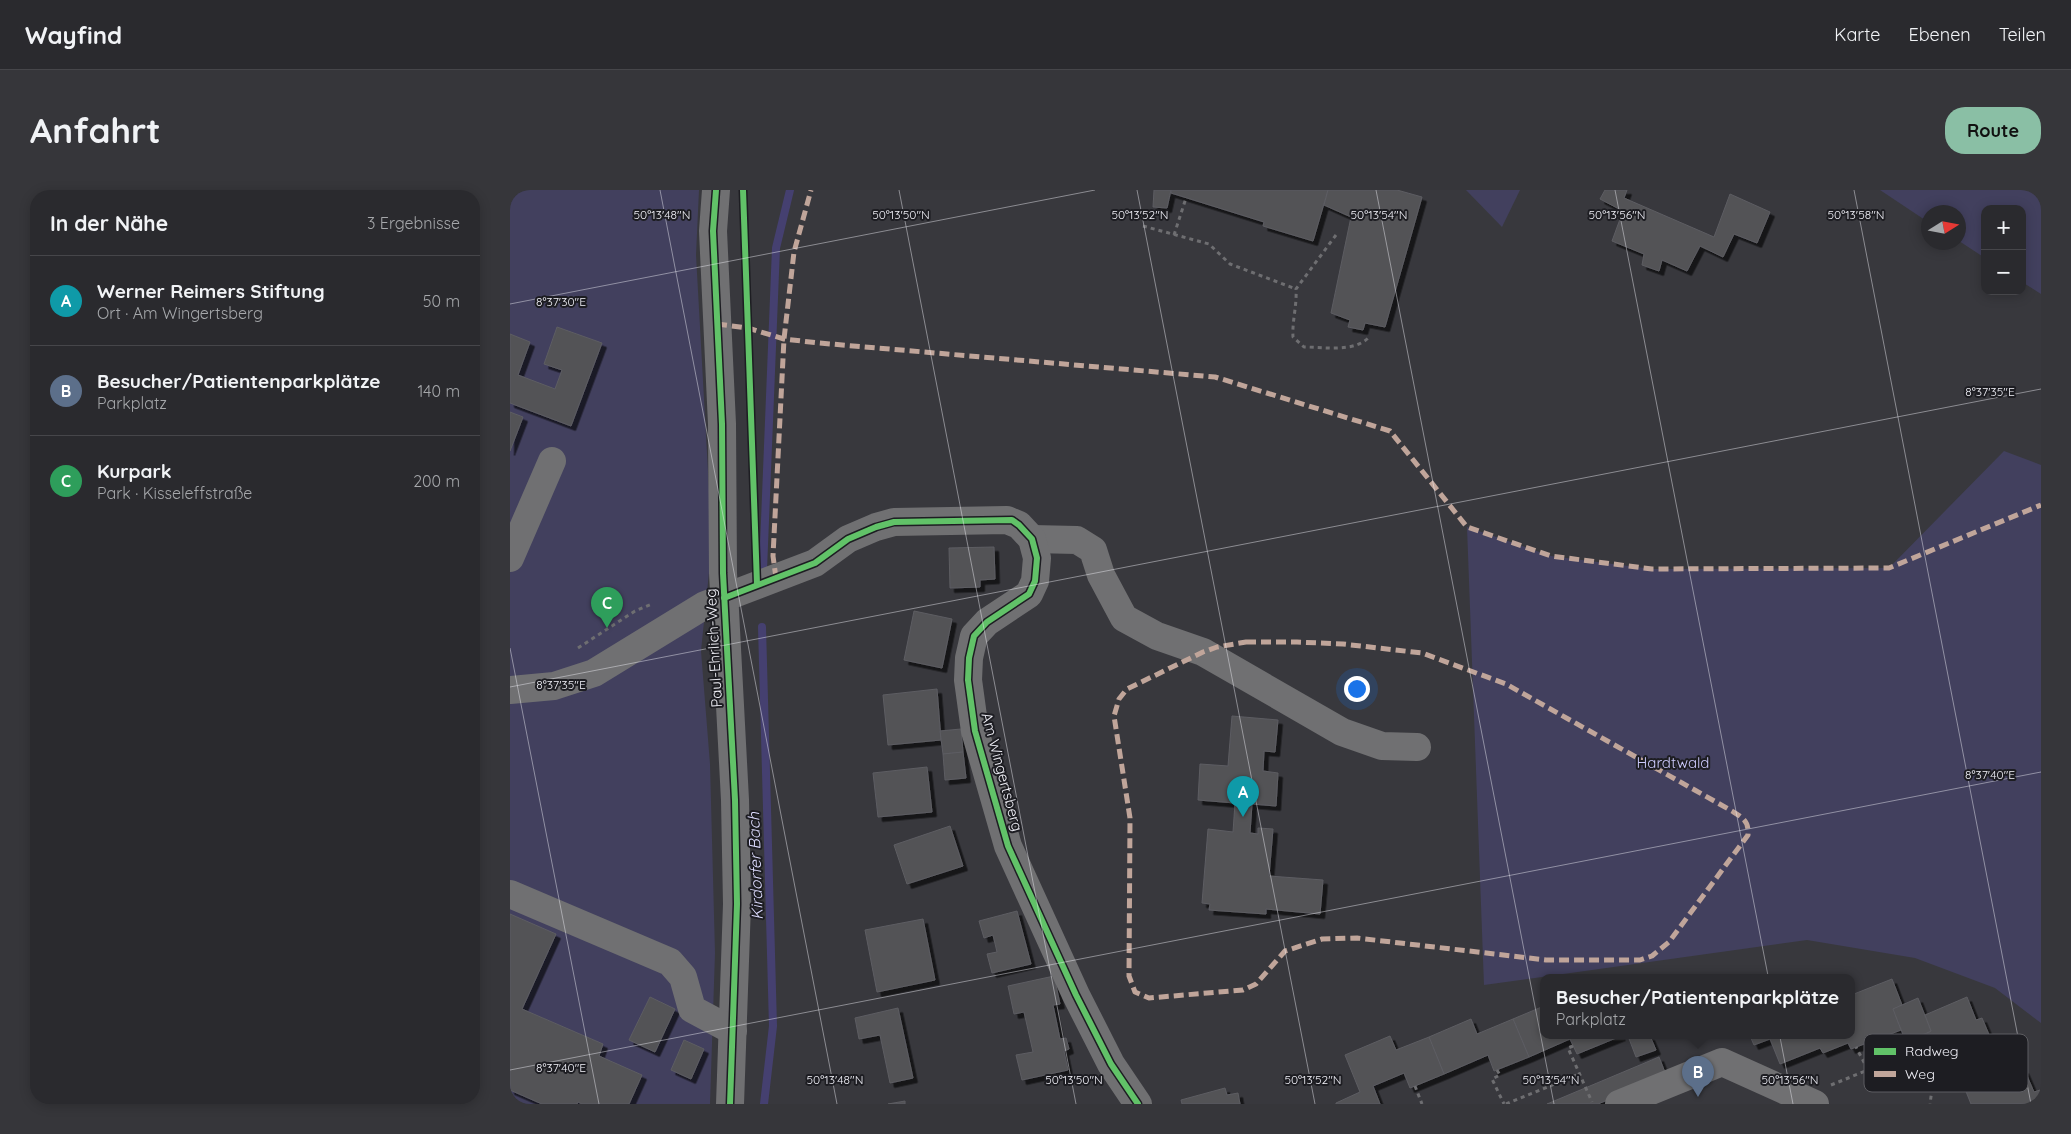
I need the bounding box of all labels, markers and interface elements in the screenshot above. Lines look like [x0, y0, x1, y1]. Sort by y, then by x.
text: Wayfind [25, 20, 122, 50]
text: Karte [1834, 23, 1880, 46]
text: Ebenen [1908, 23, 1971, 46]
text: Teilen [1999, 23, 2046, 46]
button: Route [1945, 107, 2041, 154]
text: Anfahrt [30, 108, 161, 152]
north arrow [1921, 205, 1966, 250]
map controls [1981, 205, 2026, 295]
button: + [1981, 205, 2026, 250]
text: 50°13'48"N [634, 207, 690, 222]
text: 50°13'50"N [872, 207, 930, 222]
text: 50°13'52"N [1111, 207, 1169, 222]
text: 50°13'54"N [1351, 207, 1407, 222]
text: 50°13'56"N [1588, 207, 1646, 222]
text: 50°13'58"N [1827, 207, 1885, 222]
text: In der Nähe [50, 210, 168, 236]
text: 3 Ergebnisse [367, 213, 460, 233]
button: − [1981, 250, 2026, 295]
text: Werner Reimers Stiftung [97, 279, 325, 303]
text: A [61, 291, 71, 311]
text: 50 m [423, 291, 460, 311]
text: 8°37'30"E [536, 294, 586, 309]
text: Ort · Am Wingertsberg [97, 303, 263, 323]
text: Besucher/Patientenparkplätze [97, 369, 380, 393]
text: B [61, 381, 71, 401]
text: 140 m [417, 381, 460, 401]
text: 8°37'35"E [1965, 384, 2015, 399]
text: Parkplatz [97, 393, 167, 413]
text: Kurpark [97, 459, 172, 483]
text: C [61, 471, 71, 491]
text: 200 m [413, 471, 460, 491]
text: Park · Kisseleffstraße [97, 483, 252, 503]
pin: C [591, 587, 623, 628]
street label: Paul-Ehrlich-Weg [701, 588, 726, 708]
your location [1344, 676, 1370, 702]
text: 8°37'35"E [536, 677, 586, 692]
street label: Am Wingertsberg [978, 710, 1027, 833]
park label: Hardtwald [1637, 753, 1709, 772]
text: 8°37'40"E [1965, 767, 2015, 782]
pin: A [1227, 776, 1259, 817]
water label: Kirdorfer Bach [743, 811, 767, 920]
popup [1540, 974, 1855, 1039]
text: Besucher/Patientenparkplätze [1556, 985, 1839, 1009]
text: Parkplatz [1556, 1009, 1626, 1029]
legend [1864, 1034, 2028, 1092]
text: Radweg [1905, 1042, 1959, 1060]
pin: B [1682, 1056, 1714, 1097]
text: 8°37'40"E [536, 1060, 586, 1075]
text: Weg [1905, 1065, 1935, 1083]
text: 50°13'48"N [807, 1072, 863, 1087]
text: 50°13'50"N [1045, 1072, 1103, 1087]
text: 50°13'52"N [1284, 1072, 1342, 1087]
text: 50°13'54"N [1523, 1072, 1579, 1087]
text: 50°13'56"N [1761, 1072, 1819, 1087]

